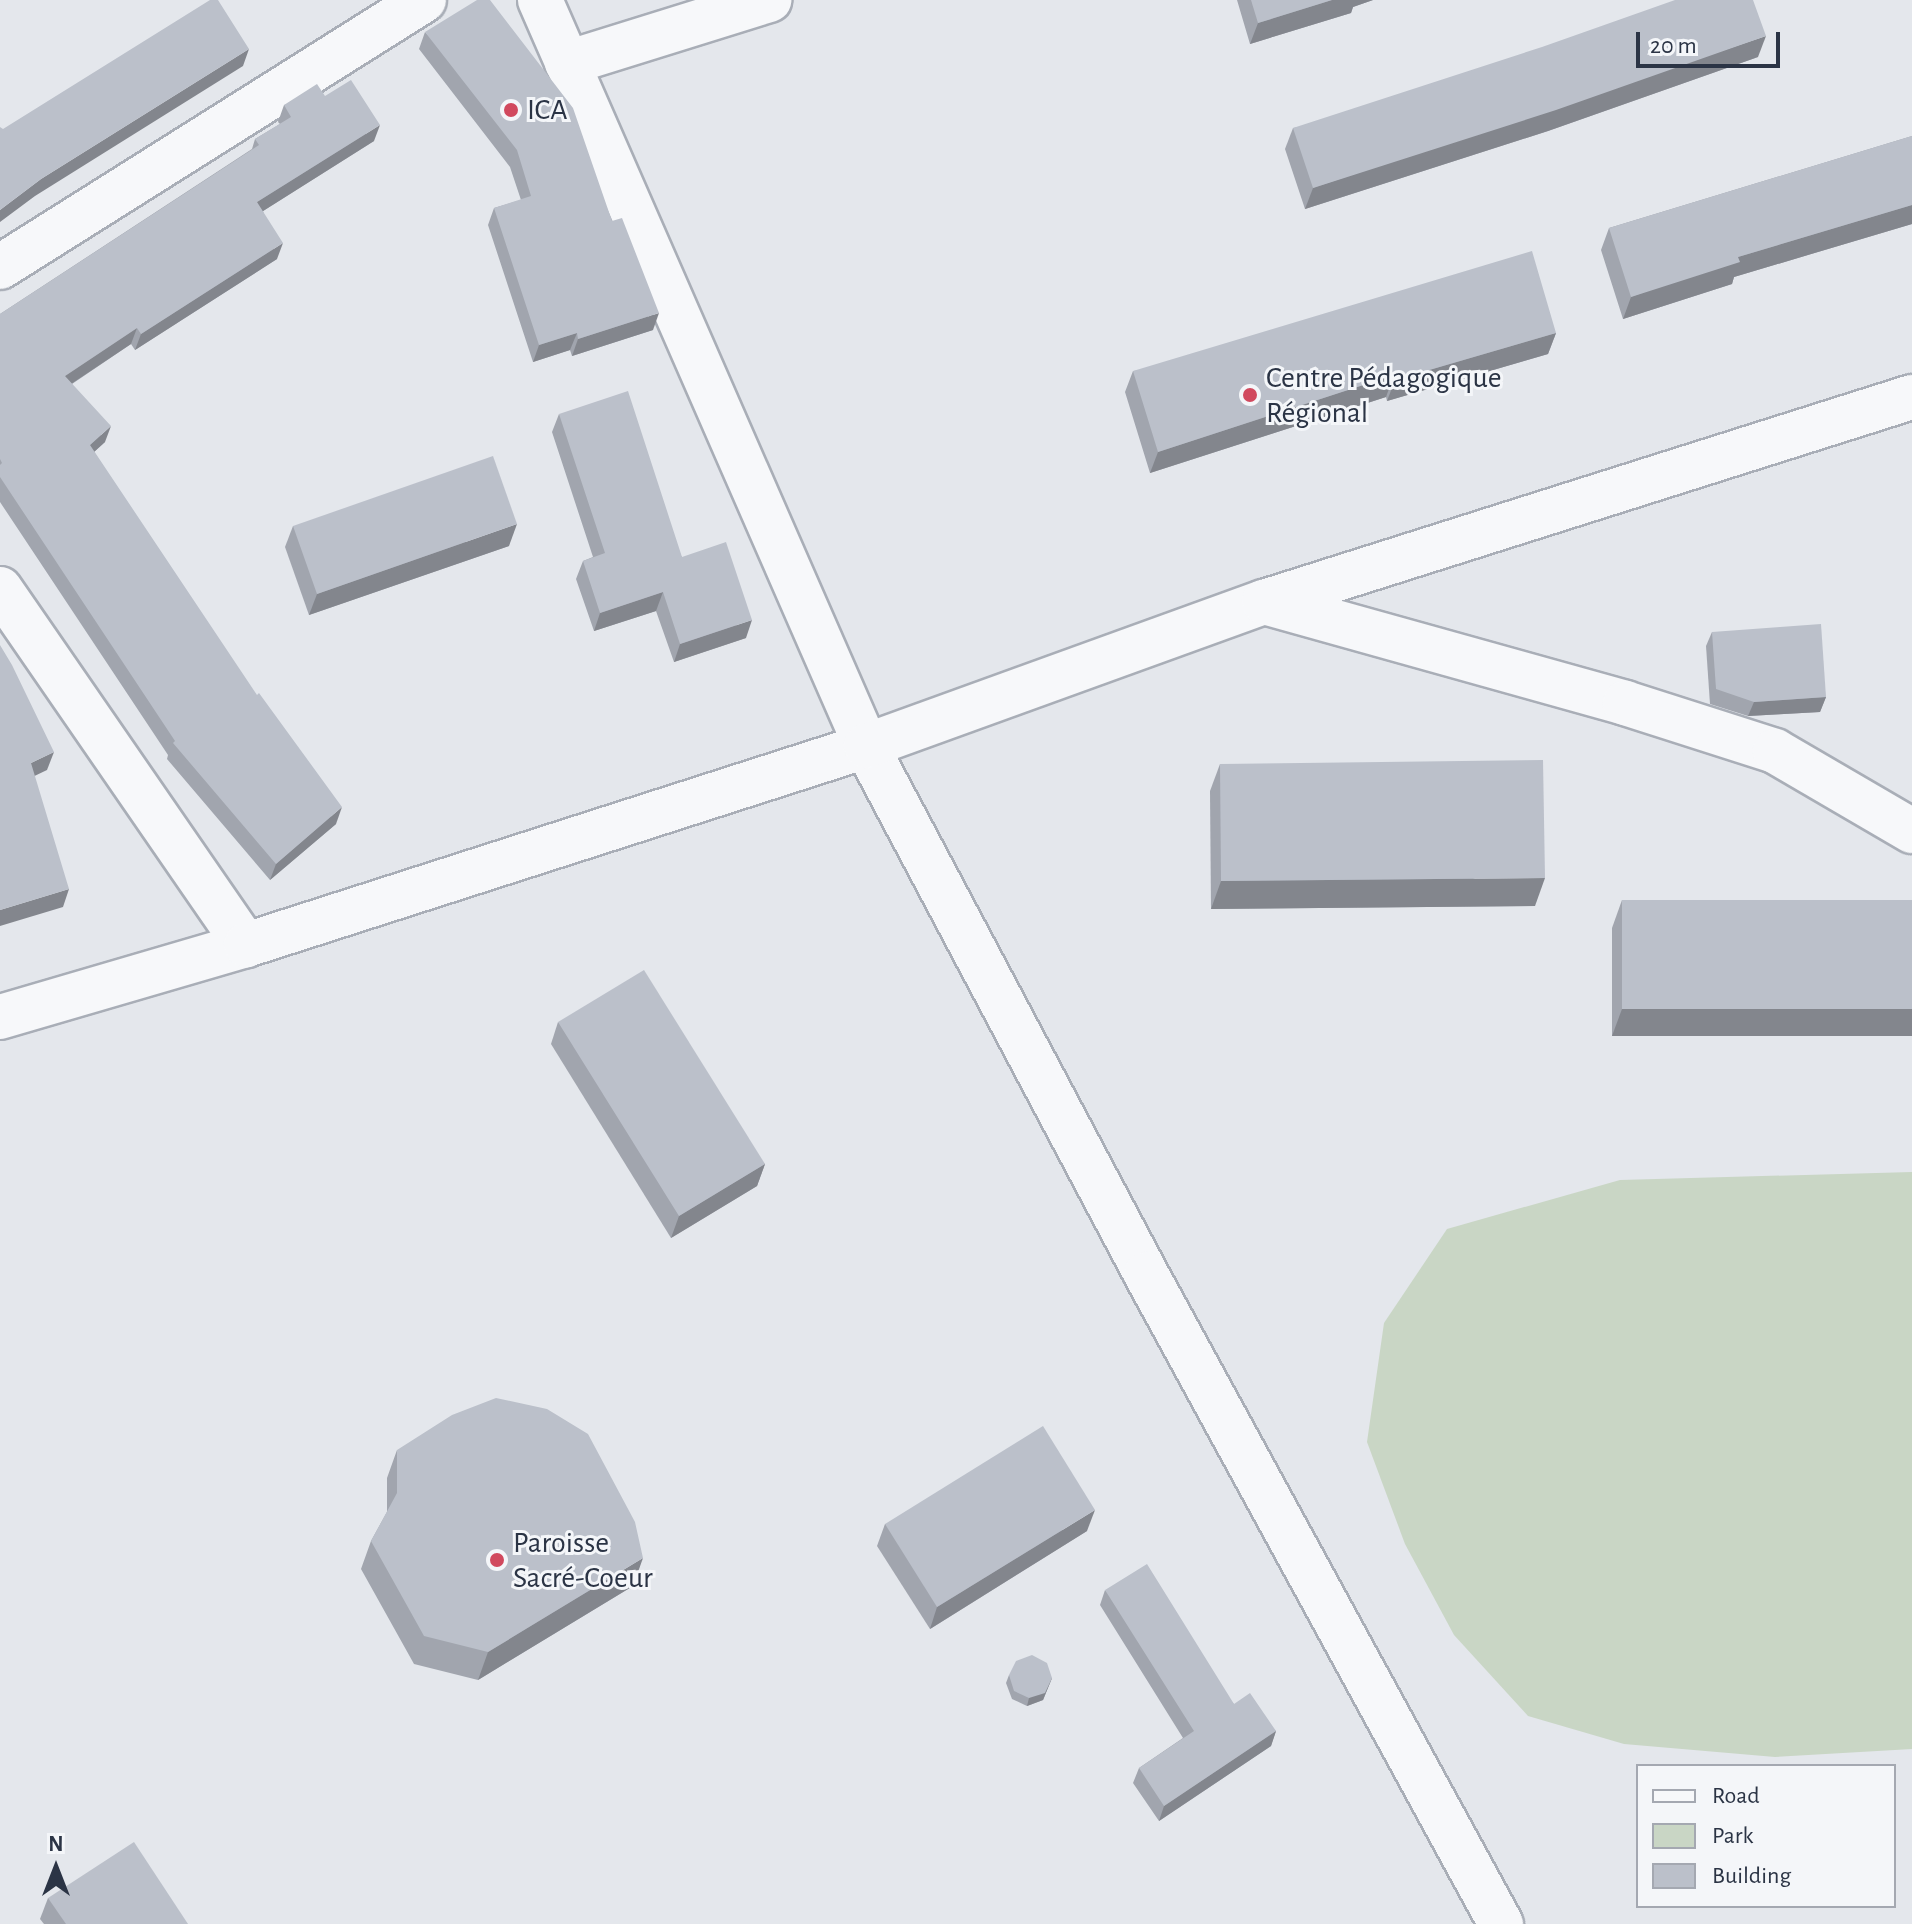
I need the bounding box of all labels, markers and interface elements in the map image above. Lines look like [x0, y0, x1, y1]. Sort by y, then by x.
scale bar [1640, 16, 1784, 66]
text: 20 m [1650, 34, 1697, 58]
place label: ICA [527, 92, 567, 128]
marker: ICA [502, 101, 520, 119]
place label: Centre Pédagogique Régional [1266, 360, 1501, 430]
marker: Centre Pédagogique Régional [1241, 386, 1259, 404]
place label: Paroisse Sacré-Coeur [513, 1525, 653, 1596]
marker: Paroisse Sacré-Coeur [488, 1551, 506, 1569]
legend [1636, 1764, 1896, 1908]
text: Road [1712, 1784, 1760, 1808]
text: Park [1712, 1824, 1753, 1848]
north arrow [16, 1828, 96, 1908]
text: N [48, 1833, 64, 1855]
text: Building [1712, 1864, 1791, 1888]

